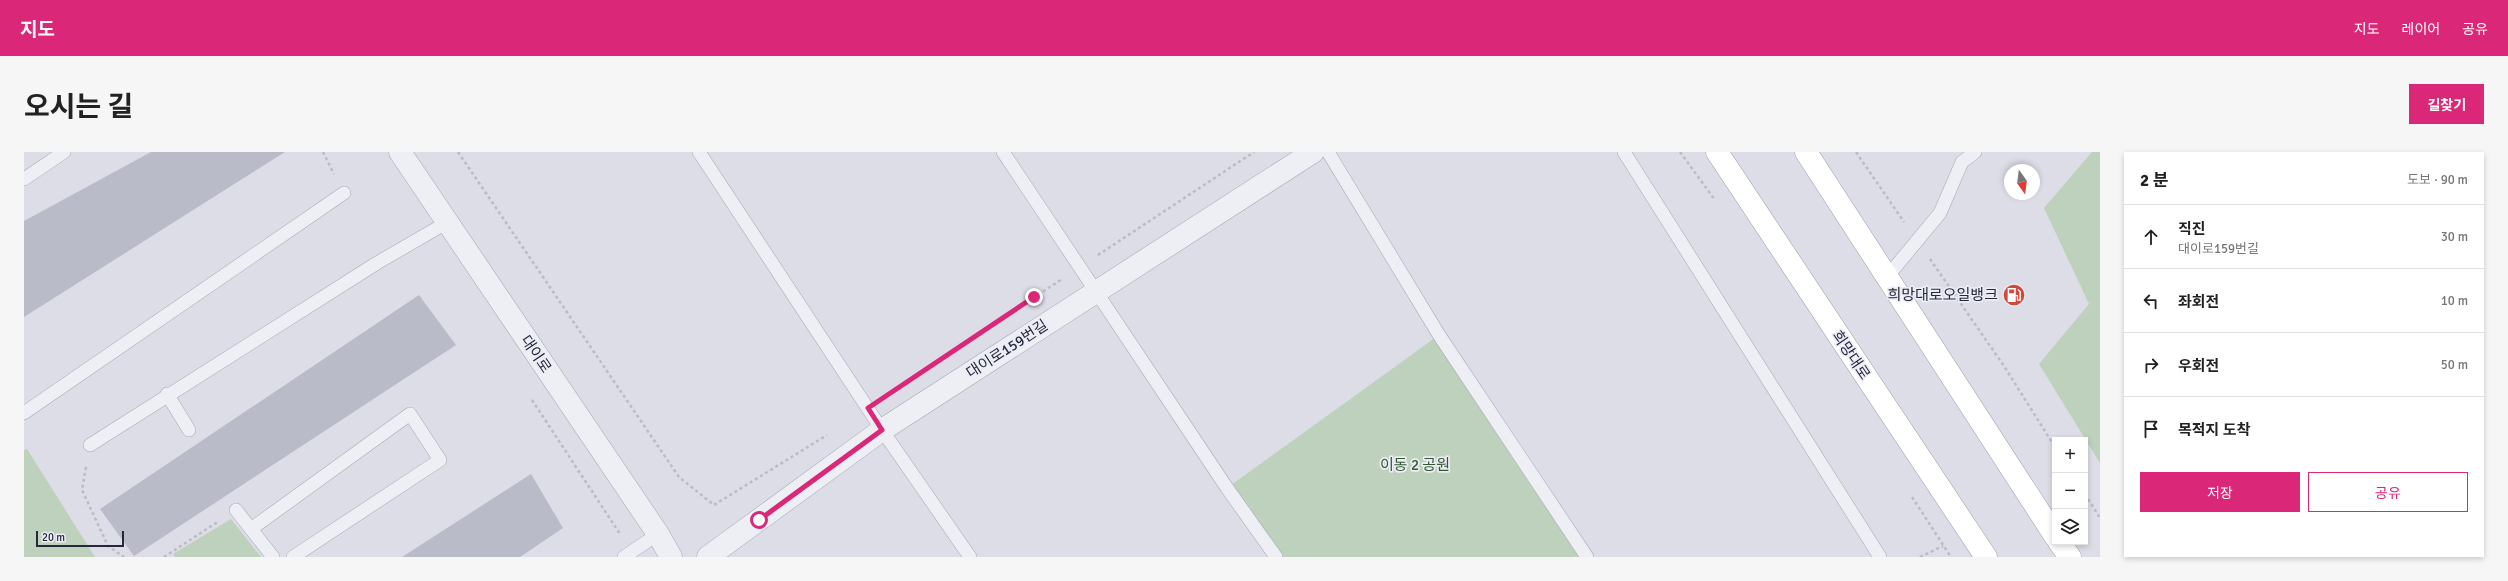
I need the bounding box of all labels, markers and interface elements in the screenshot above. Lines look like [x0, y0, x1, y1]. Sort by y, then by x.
text: 지도 [20, 18, 55, 42]
text: 지도 [2354, 21, 2380, 38]
text: 레이어 [2402, 21, 2440, 38]
text: 공유 [2462, 21, 2488, 38]
button: 길찾기 [2409, 84, 2484, 124]
text: 오시는 길 [24, 90, 133, 124]
north arrow [2004, 164, 2040, 200]
text: 2 분 [2140, 170, 2169, 191]
text: 도보 · 90 m [2407, 172, 2468, 188]
text: 직진 [2178, 220, 2206, 238]
icon: ahead [2140, 226, 2162, 248]
text: 30 m [2441, 229, 2468, 245]
text: 대이로159번길 [2178, 241, 2259, 257]
fuel station icon: 희망대로오일뱅크 [2001, 282, 2027, 308]
place label: 희망대로오일뱅크 [1888, 286, 1998, 304]
route end [1025, 288, 1043, 306]
icon: left [2140, 290, 2162, 312]
text: 좌회전 [2178, 293, 2219, 311]
text: 10 m [2441, 293, 2468, 309]
street label: 대이로159번길 [963, 316, 1051, 382]
street label: 희망대로 [1828, 327, 1874, 383]
street label: 대이로 [517, 332, 555, 376]
icon: right [2140, 354, 2162, 376]
text: 우회전 [2178, 357, 2219, 375]
text: 50 m [2441, 357, 2468, 373]
icon: arrive [2140, 418, 2162, 440]
text: 목적지 도착 [2178, 421, 2250, 439]
map controls [2052, 437, 2088, 545]
button: + [2052, 437, 2088, 473]
park label: 이동 2 공원 [1380, 456, 1450, 474]
button: 저장 [2140, 472, 2300, 512]
button: 공유 [2308, 472, 2468, 512]
button: − [2052, 473, 2088, 509]
button: layers [2052, 509, 2088, 545]
route start [750, 511, 768, 529]
scale bar [36, 529, 124, 548]
text: 20 m [42, 531, 65, 544]

